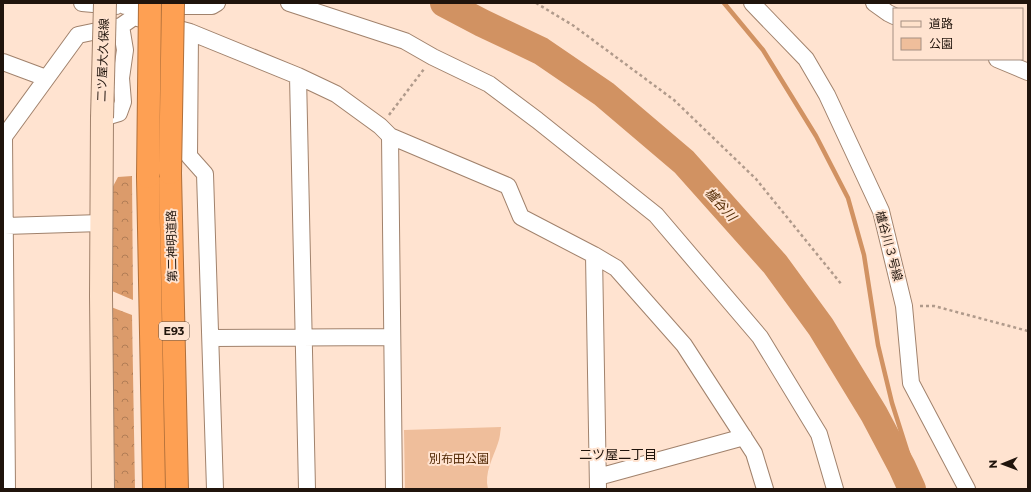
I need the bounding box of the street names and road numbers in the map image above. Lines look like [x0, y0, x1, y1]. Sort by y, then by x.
street label: 二ツ屋大久保線 [94, 18, 111, 102]
street label: 櫨谷川３号線 [873, 209, 906, 283]
street label: 第二神明道路 [163, 210, 180, 282]
road number: E93 [159, 322, 189, 340]

